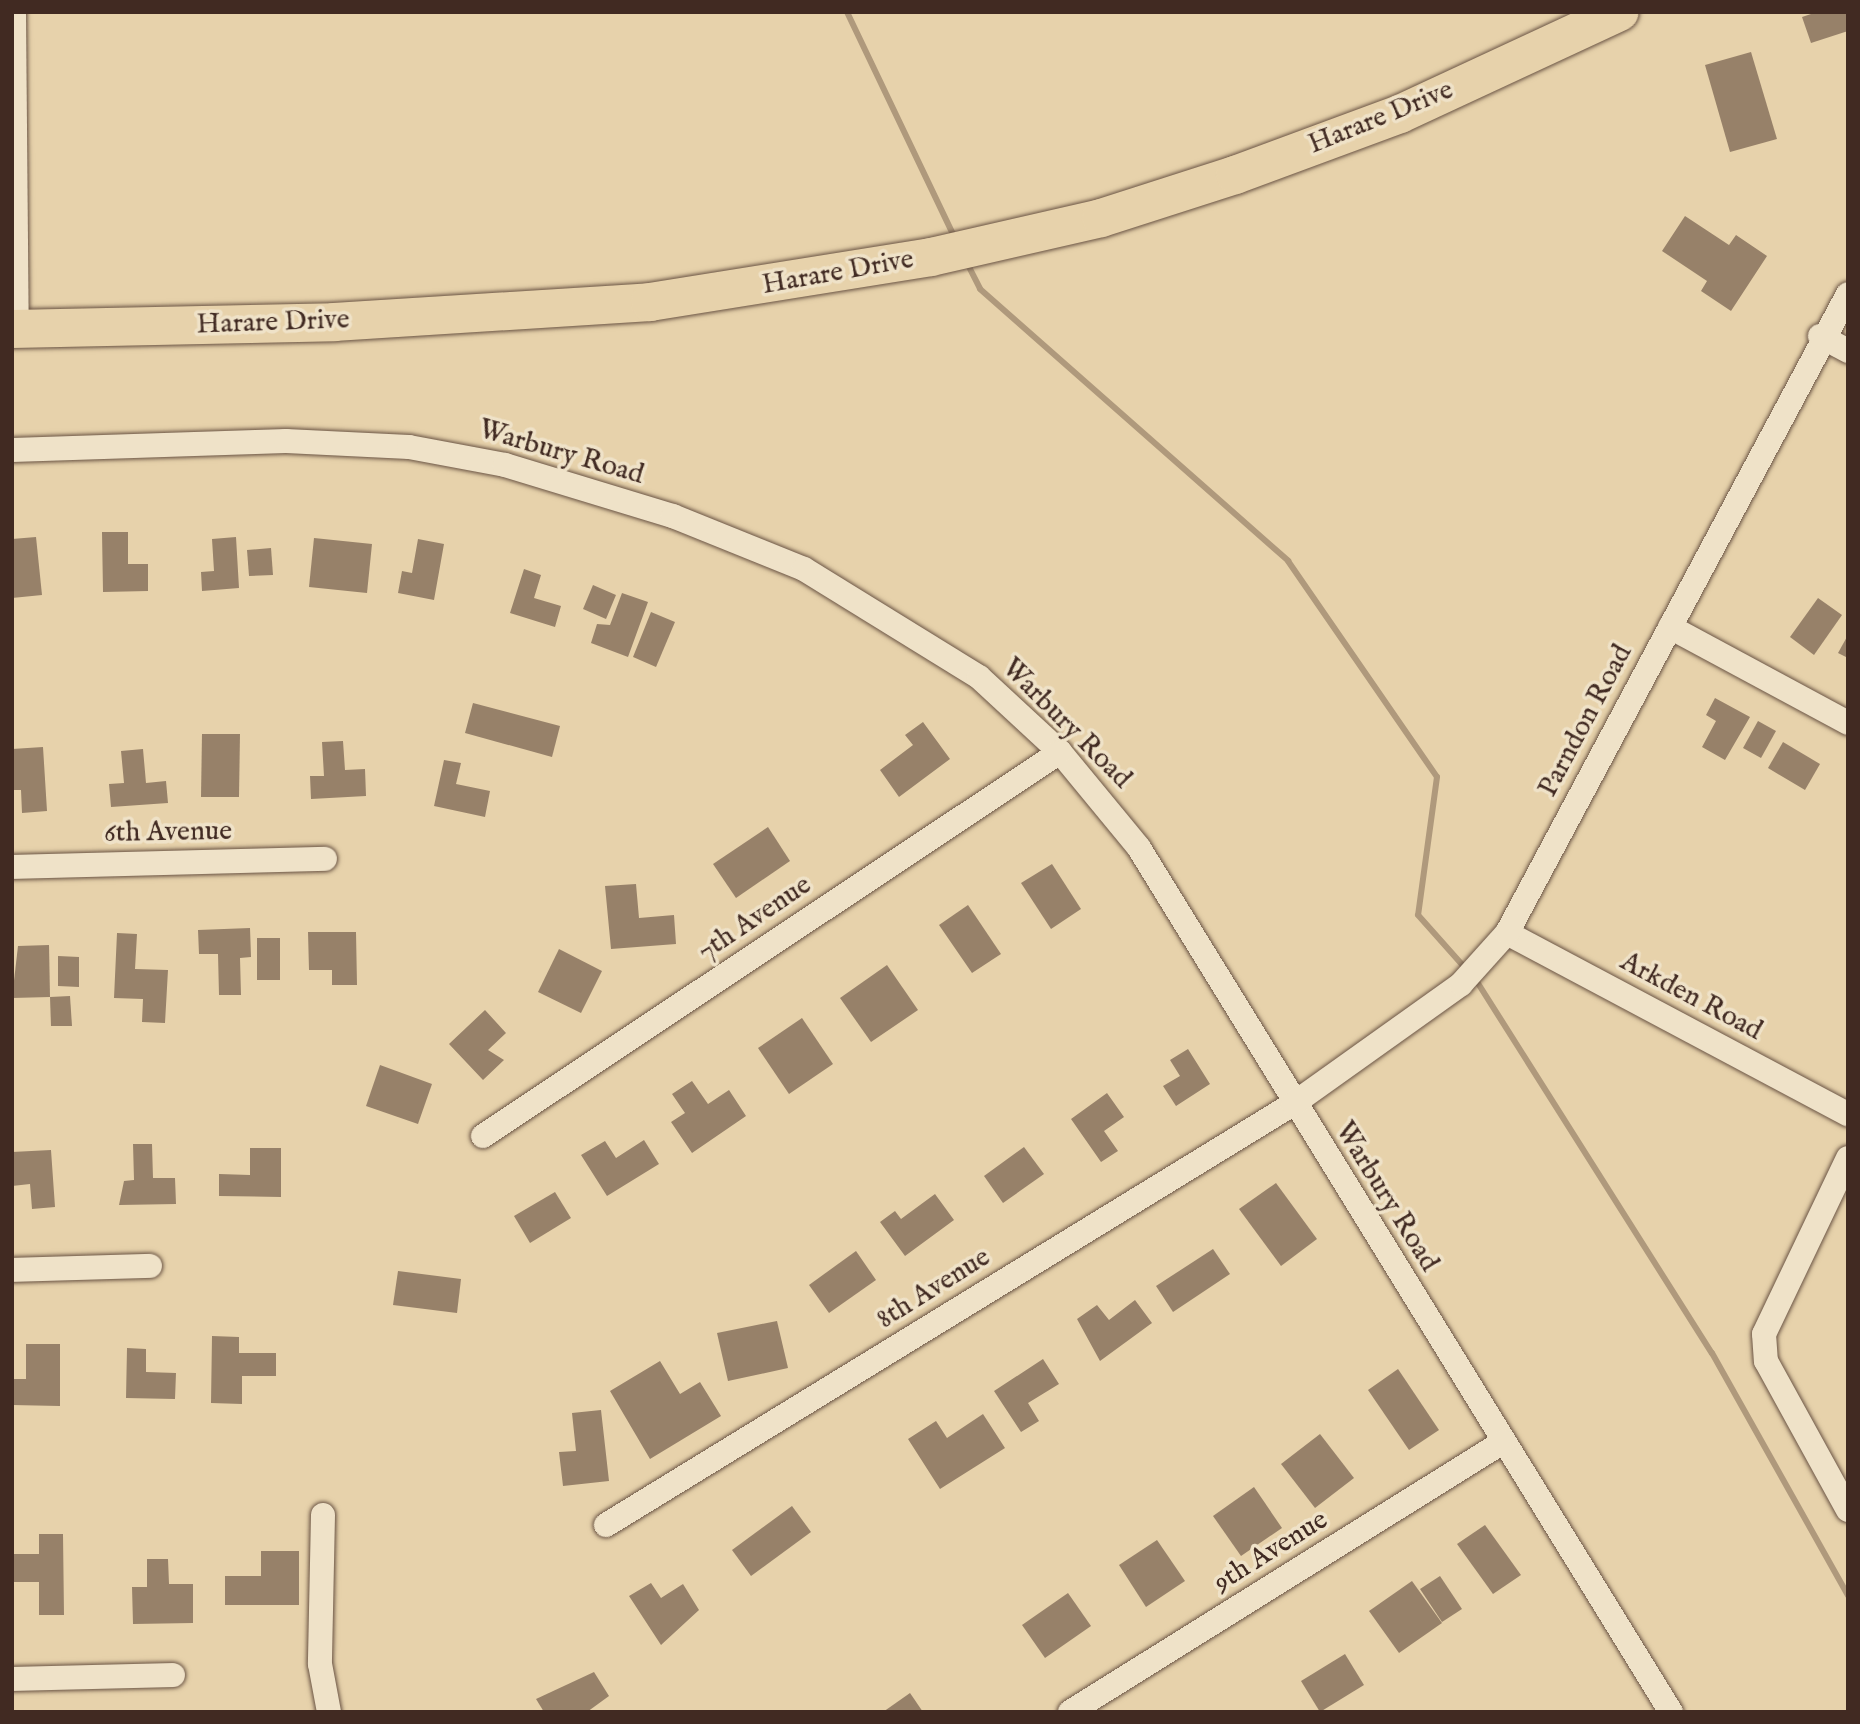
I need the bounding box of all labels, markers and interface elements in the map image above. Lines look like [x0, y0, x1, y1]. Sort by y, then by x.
street label: Harare Drive [1304, 74, 1458, 162]
street label: Harare Drive [760, 243, 916, 303]
street label: Harare Drive [196, 304, 350, 342]
street label: Warbury Road [475, 413, 647, 493]
street label: Parndon Road [1532, 639, 1640, 803]
street label: Warbury Road [994, 652, 1138, 796]
street label: 6th Avenue [104, 815, 232, 851]
street label: 7th Avenue [692, 869, 818, 969]
street label: Arkden Road [1614, 946, 1768, 1048]
street label: Warbury Road [1327, 1116, 1445, 1278]
street label: 8th Avenue [871, 1241, 997, 1337]
street label: 9th Avenue [1208, 1504, 1334, 1600]

